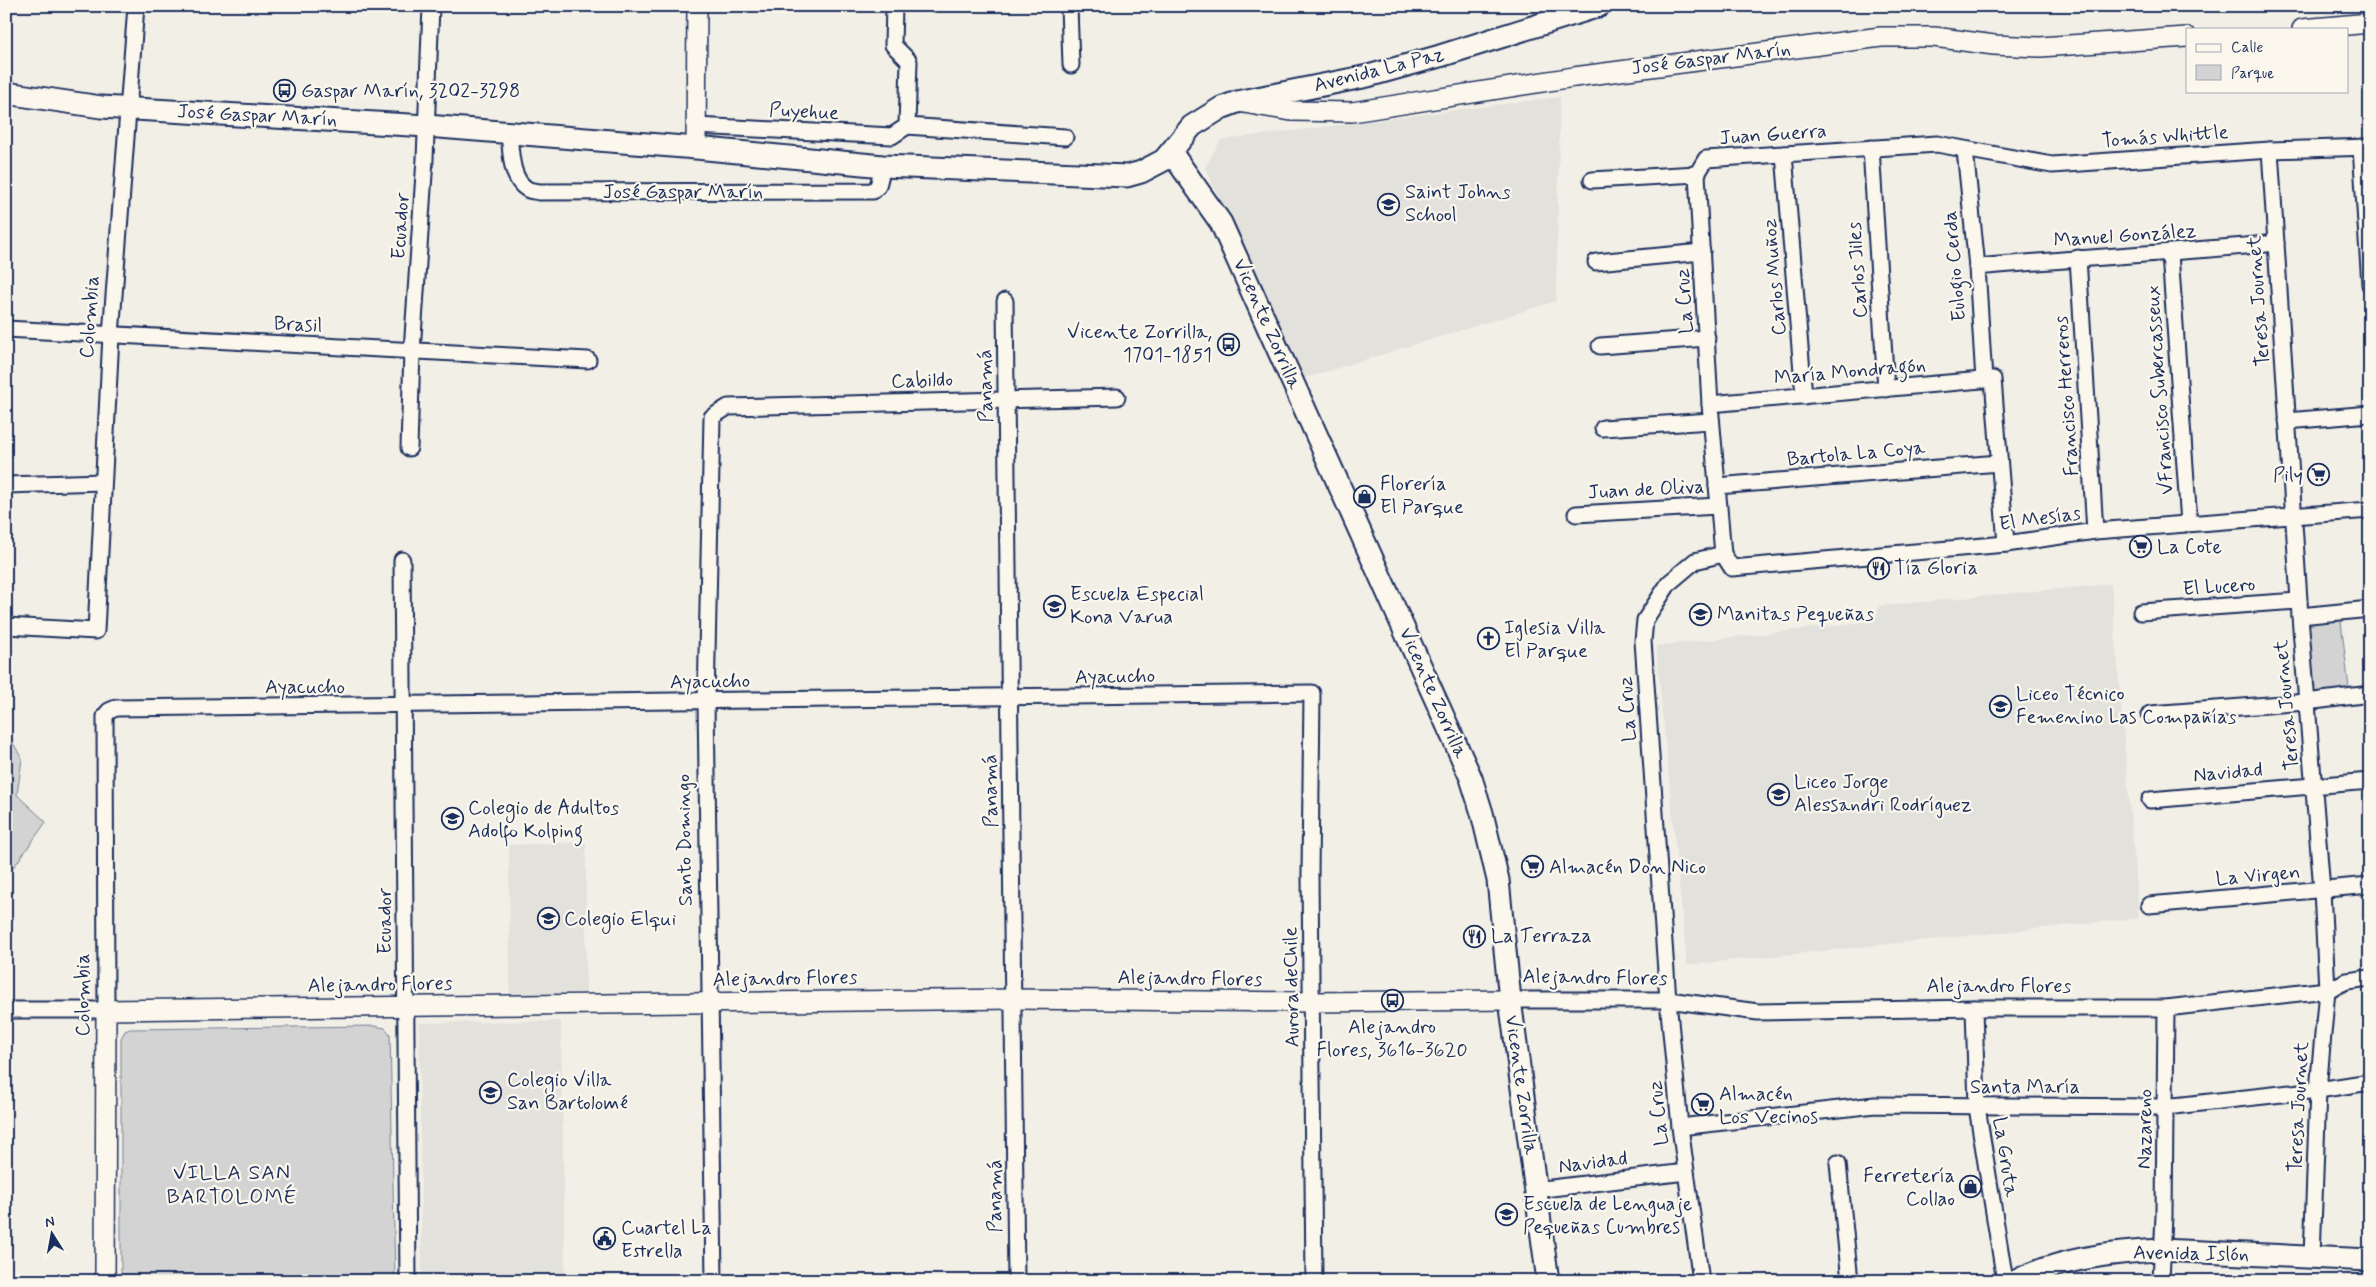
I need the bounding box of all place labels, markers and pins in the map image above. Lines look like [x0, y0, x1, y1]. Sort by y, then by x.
place label: Gaspar Marín, 3202-3298 [301, 78, 520, 105]
bus stop icon: Gaspar Marín, 3202-3298 [273, 79, 297, 103]
place label: Saint Johns School [1405, 179, 1511, 229]
school or university icon: Saint Johns School [1377, 192, 1401, 216]
place label: Vicente Zorrilla, 1701-1851 [1067, 319, 1212, 369]
bus stop icon: Vicente Zorrilla, 1701-1851 [1216, 332, 1240, 356]
place label: Pily [2273, 462, 2303, 489]
supermarket icon: Pily [2307, 463, 2331, 487]
place label: Florería El Parque [1380, 471, 1464, 521]
shop icon: Florería El Parque [1352, 484, 1376, 508]
place label: La Cote [2157, 534, 2222, 561]
supermarket icon: La Cote [2129, 535, 2153, 559]
place label: Tía Gloria [1894, 555, 1978, 582]
restaurant icon: Tía Gloria [1866, 556, 1890, 580]
place label: Escuela Especial Kona Varua [1070, 581, 1204, 631]
school or university icon: Escuela Especial Kona Varua [1042, 594, 1066, 618]
place label: Manitas Pequeñas [1717, 601, 1874, 628]
school or university icon: Manitas Pequeñas [1689, 602, 1713, 626]
place label: Iglesia Villa El Parque [1504, 615, 1606, 665]
church icon: Iglesia Villa El Parque [1476, 627, 1500, 651]
place label: Liceo Técnico Femenino Las Compañías [2016, 681, 2237, 731]
school or university icon: Liceo Técnico Femenino Las Compañías [1988, 694, 2012, 718]
place label: Liceo Jorge Alessandri Rodríguez [1794, 769, 1972, 819]
school or university icon: Liceo Jorge Alessandri Rodríguez [1766, 782, 1790, 806]
place label: Colegio de Adultos Adolfo Kolping [468, 795, 619, 847]
school or university icon: Colegio de Adultos Adolfo Kolping [440, 807, 464, 831]
place label: Almacén Don Nico [1549, 854, 1706, 881]
supermarket icon: Almacén Don Nico [1521, 855, 1545, 879]
place label: Colegio Elqui [564, 906, 676, 934]
school or university icon: Colegio Elqui [536, 907, 560, 931]
place label: La Terraza [1491, 923, 1592, 950]
restaurant icon: La Terraza [1463, 924, 1487, 948]
bus stop icon: Alejandro Flores, 3616-3620 [1380, 989, 1404, 1013]
place label: Alejandro Flores, 3616-3620 [1316, 1014, 1468, 1064]
place label: Colegio Villa San Bartolomé [507, 1067, 628, 1117]
school or university icon: Colegio Villa San Bartolomé [479, 1080, 503, 1104]
place label: Almacén Los Vecinos [1719, 1081, 1818, 1131]
supermarket icon: Almacén Los Vecinos [1691, 1093, 1715, 1117]
place label: Ferretería Collao [1863, 1163, 1955, 1213]
shop icon: Ferretería Collao [1959, 1175, 1983, 1199]
place label: Escuela de Lenguaje Pequeñas Cumbres [1523, 1191, 1692, 1241]
school or university icon: Escuela de Lenguaje Pequeñas Cumbres [1495, 1203, 1519, 1227]
place label: Cuartel La Estrella [621, 1215, 712, 1265]
public building icon: Cuartel La Estrella [593, 1227, 617, 1251]

